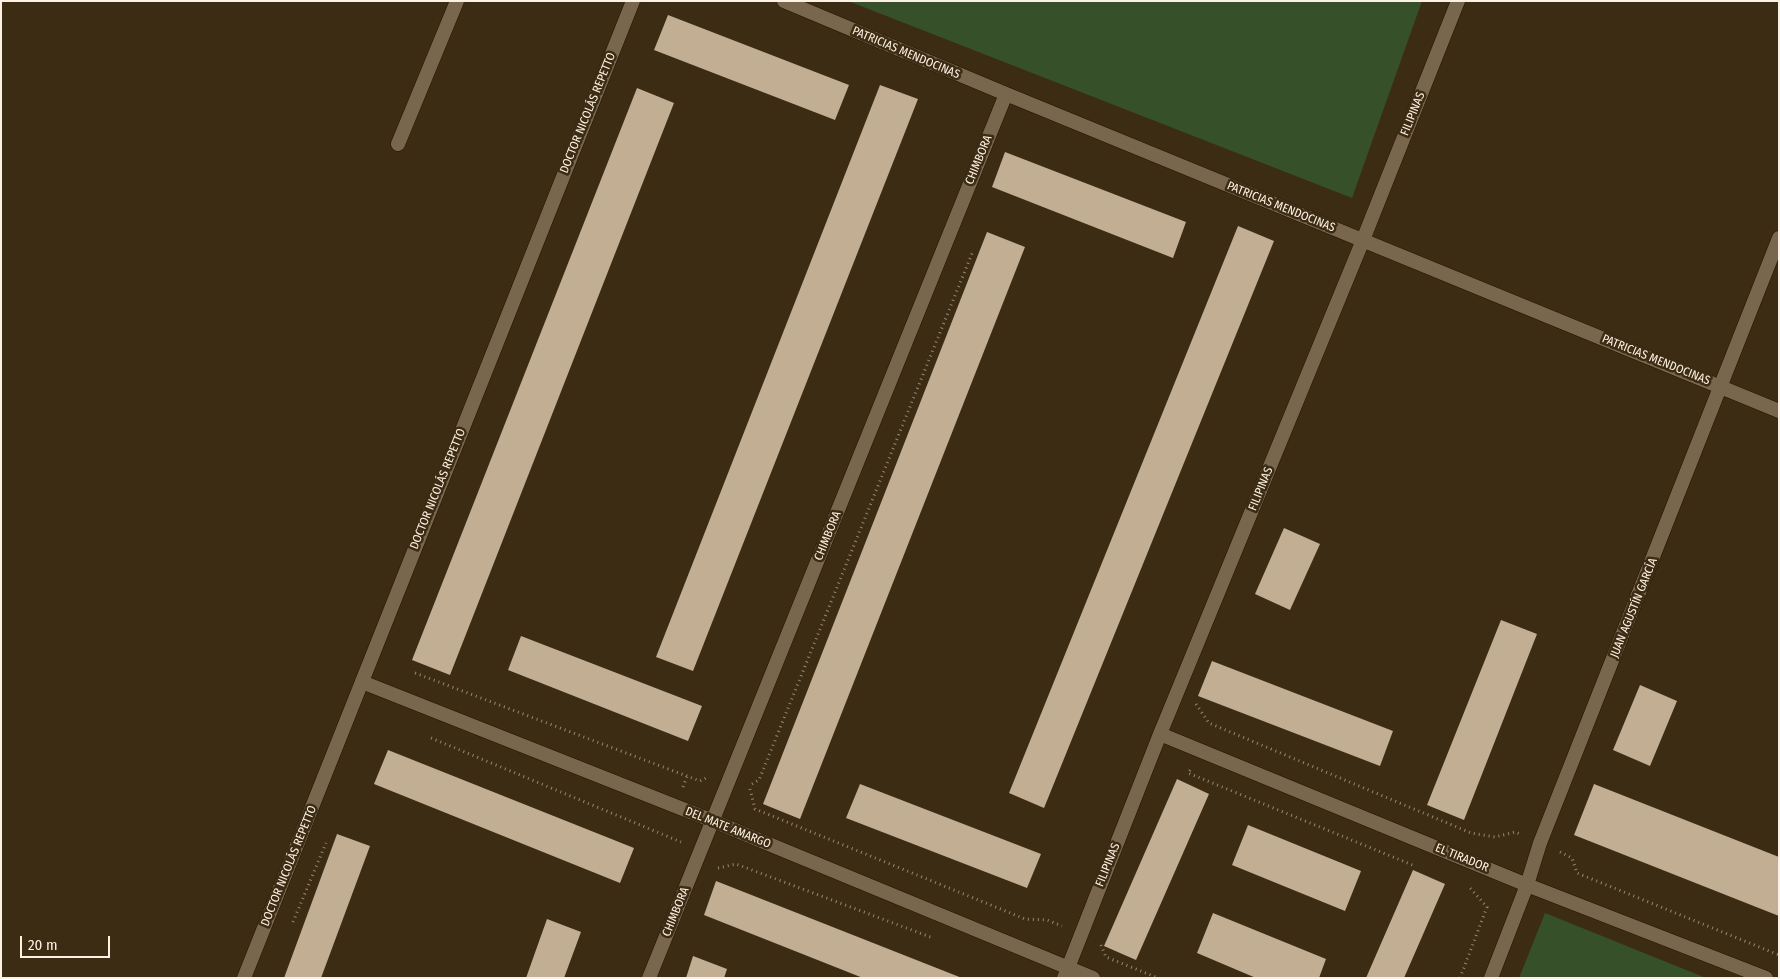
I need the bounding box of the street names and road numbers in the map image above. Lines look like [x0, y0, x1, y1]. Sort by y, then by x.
street label: PATRICIAS MENDOCINAS [850, 24, 962, 82]
street label: DOCTOR NICOLÁS REPETTO [557, 50, 619, 176]
street label: FILIPINAS [1398, 90, 1428, 138]
street label: CHIMBORA [963, 133, 995, 187]
street label: PATRICIAS MENDOCINAS [1225, 179, 1337, 235]
street label: PATRICIAS MENDOCINAS [1600, 332, 1712, 388]
street label: DOCTOR NICOLÁS REPETTO [407, 426, 469, 552]
street label: FILIPINAS [1246, 465, 1276, 513]
street label: CHIMBORA [812, 509, 844, 563]
street label: JUAN AGUSTÍN GARCÍA [1607, 556, 1661, 660]
street label: DOCTOR NICOLÁS REPETTO [258, 803, 320, 929]
street label: DEL MATE AMARGO [683, 804, 773, 852]
street label: FILIPINAS [1093, 841, 1123, 889]
street label: EL TIRADOR [1433, 841, 1491, 875]
street label: CHIMBORA [660, 885, 692, 939]

